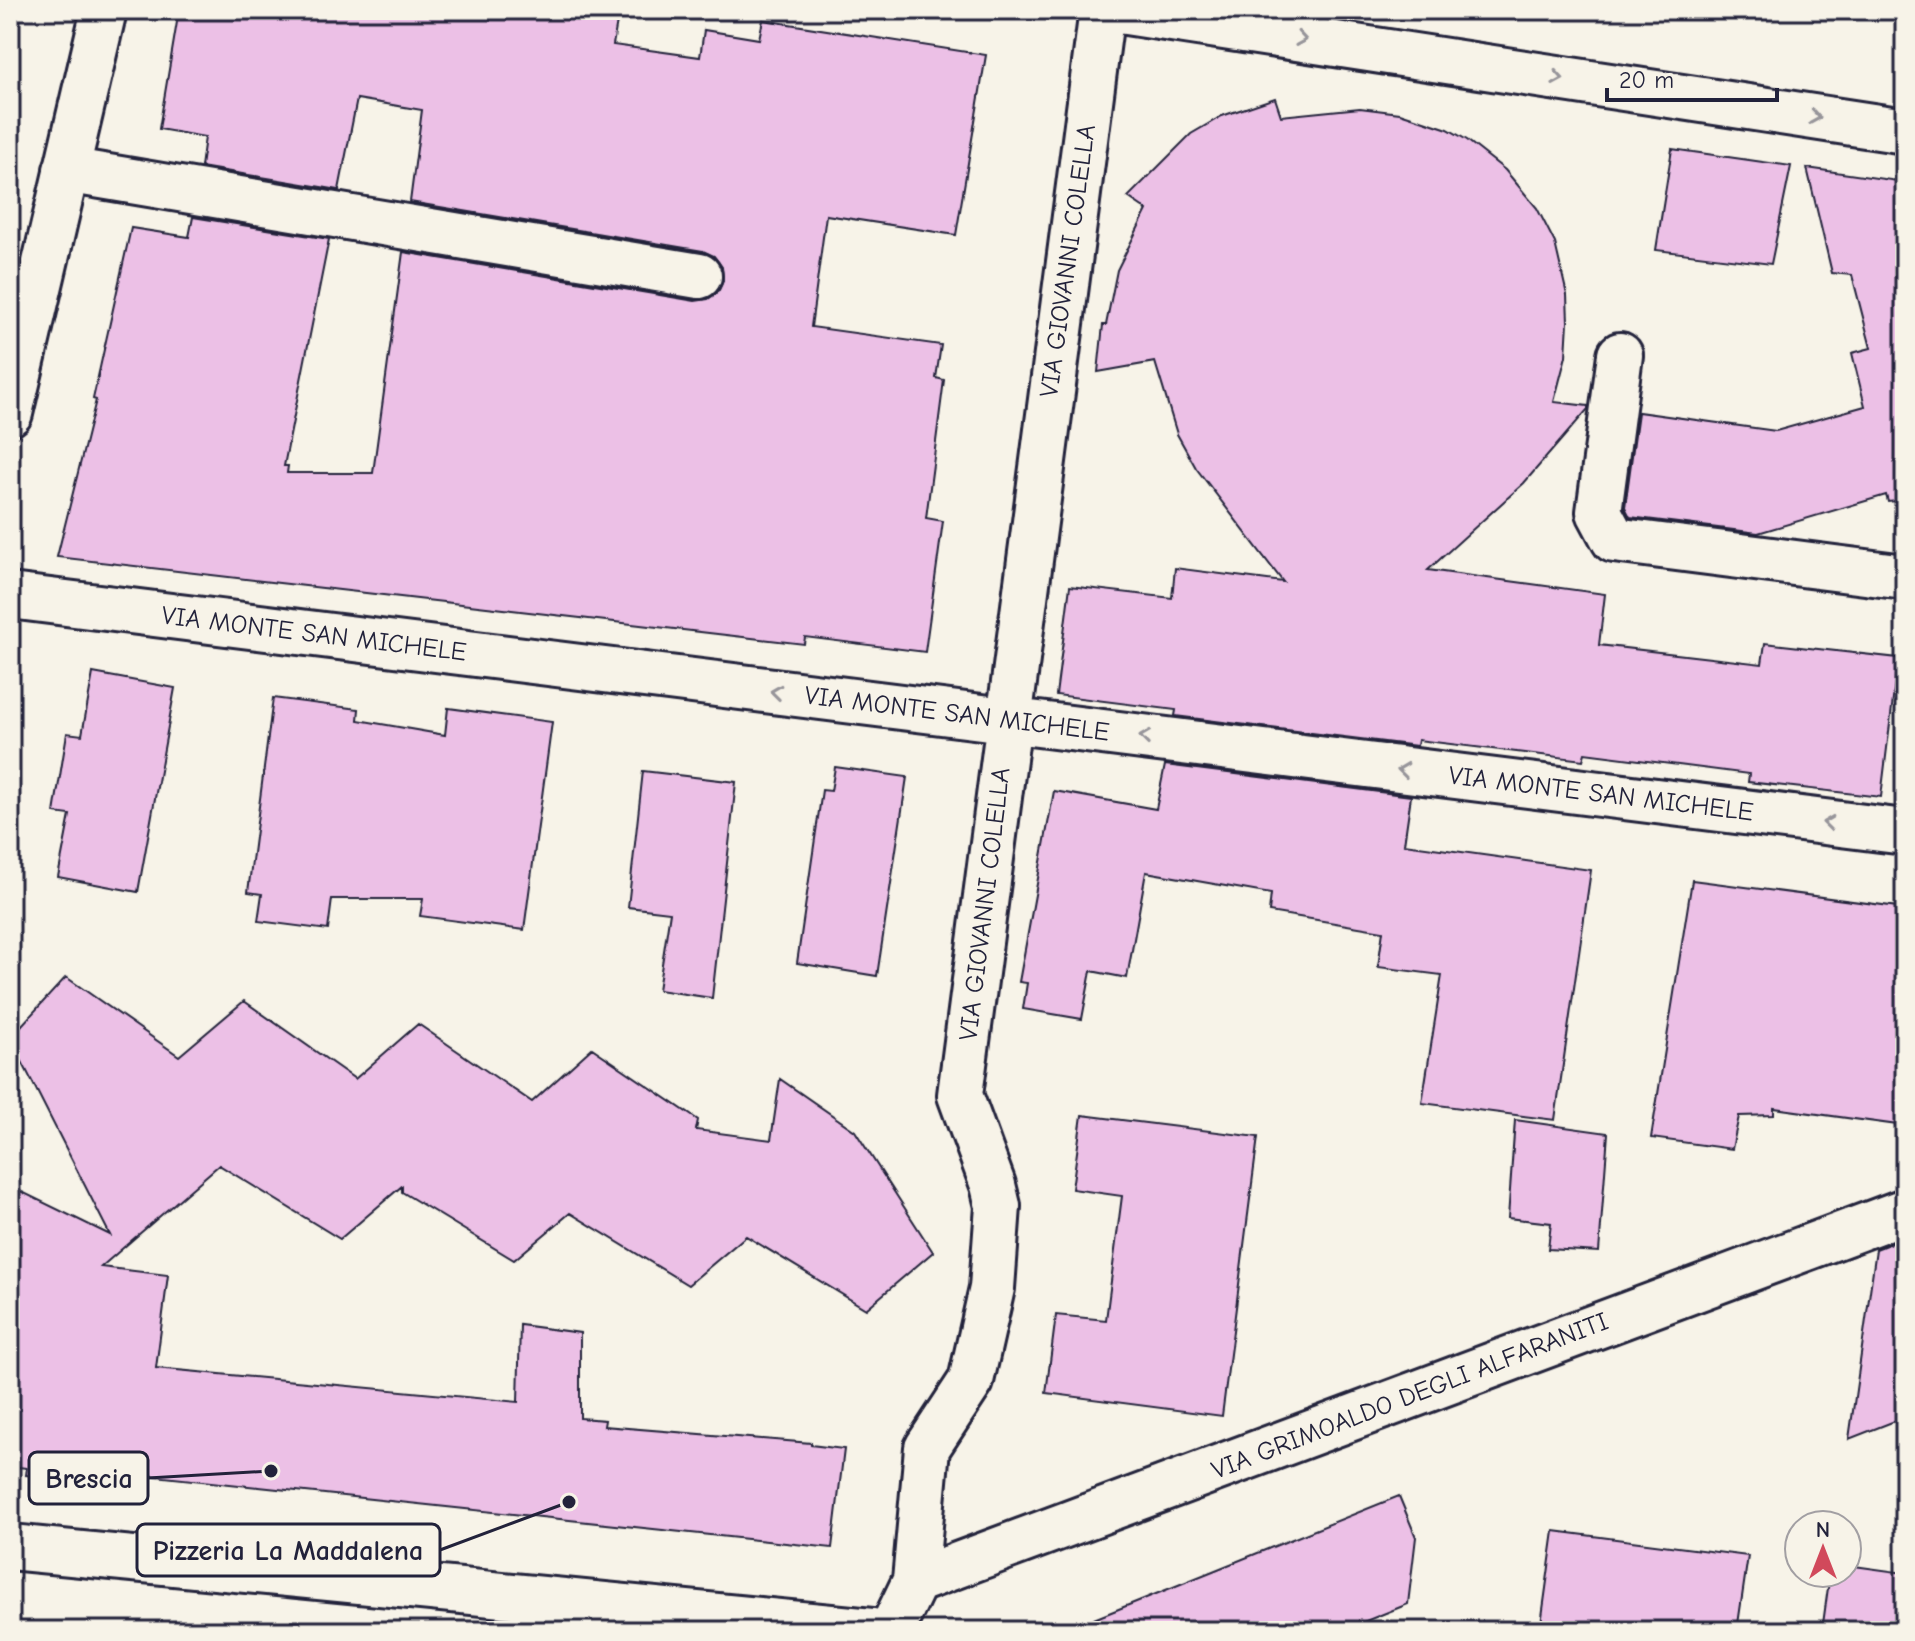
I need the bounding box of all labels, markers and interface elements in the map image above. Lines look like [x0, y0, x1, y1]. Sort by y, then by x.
one-way arrow [1294, 30, 1307, 47]
scale bar [1607, 52, 1777, 102]
text: 20 m [1619, 66, 1674, 94]
one-way arrow [1551, 69, 1564, 86]
one-way arrow [1808, 108, 1821, 125]
street label: VIA GIOVANNI COLELLA [1034, 123, 1102, 399]
street label: VIA MONTE SAN MICHELE [160, 600, 468, 668]
street label: VIA MONTE SAN MICHELE [803, 680, 1111, 748]
one-way arrow [769, 684, 783, 701]
one-way arrow [1138, 729, 1151, 746]
street label: VIA MONTE SAN MICHELE [1447, 760, 1755, 828]
one-way arrow [1396, 761, 1409, 778]
street label: VIA GIOVANNI COLELLA [953, 766, 1017, 1042]
one-way arrow [1821, 814, 1834, 831]
street label: VIA GRIMOALDO DEGLI ALFARANITI [1207, 1306, 1613, 1486]
callout: Brescia [29, 1452, 148, 1504]
text: Brescia [45, 1463, 133, 1495]
north arrow [1783, 1509, 1863, 1589]
text: N [1816, 1517, 1830, 1543]
callout: Pizzeria La Maddalena [137, 1524, 440, 1576]
text: Pizzeria La Maddalena [153, 1535, 423, 1567]

